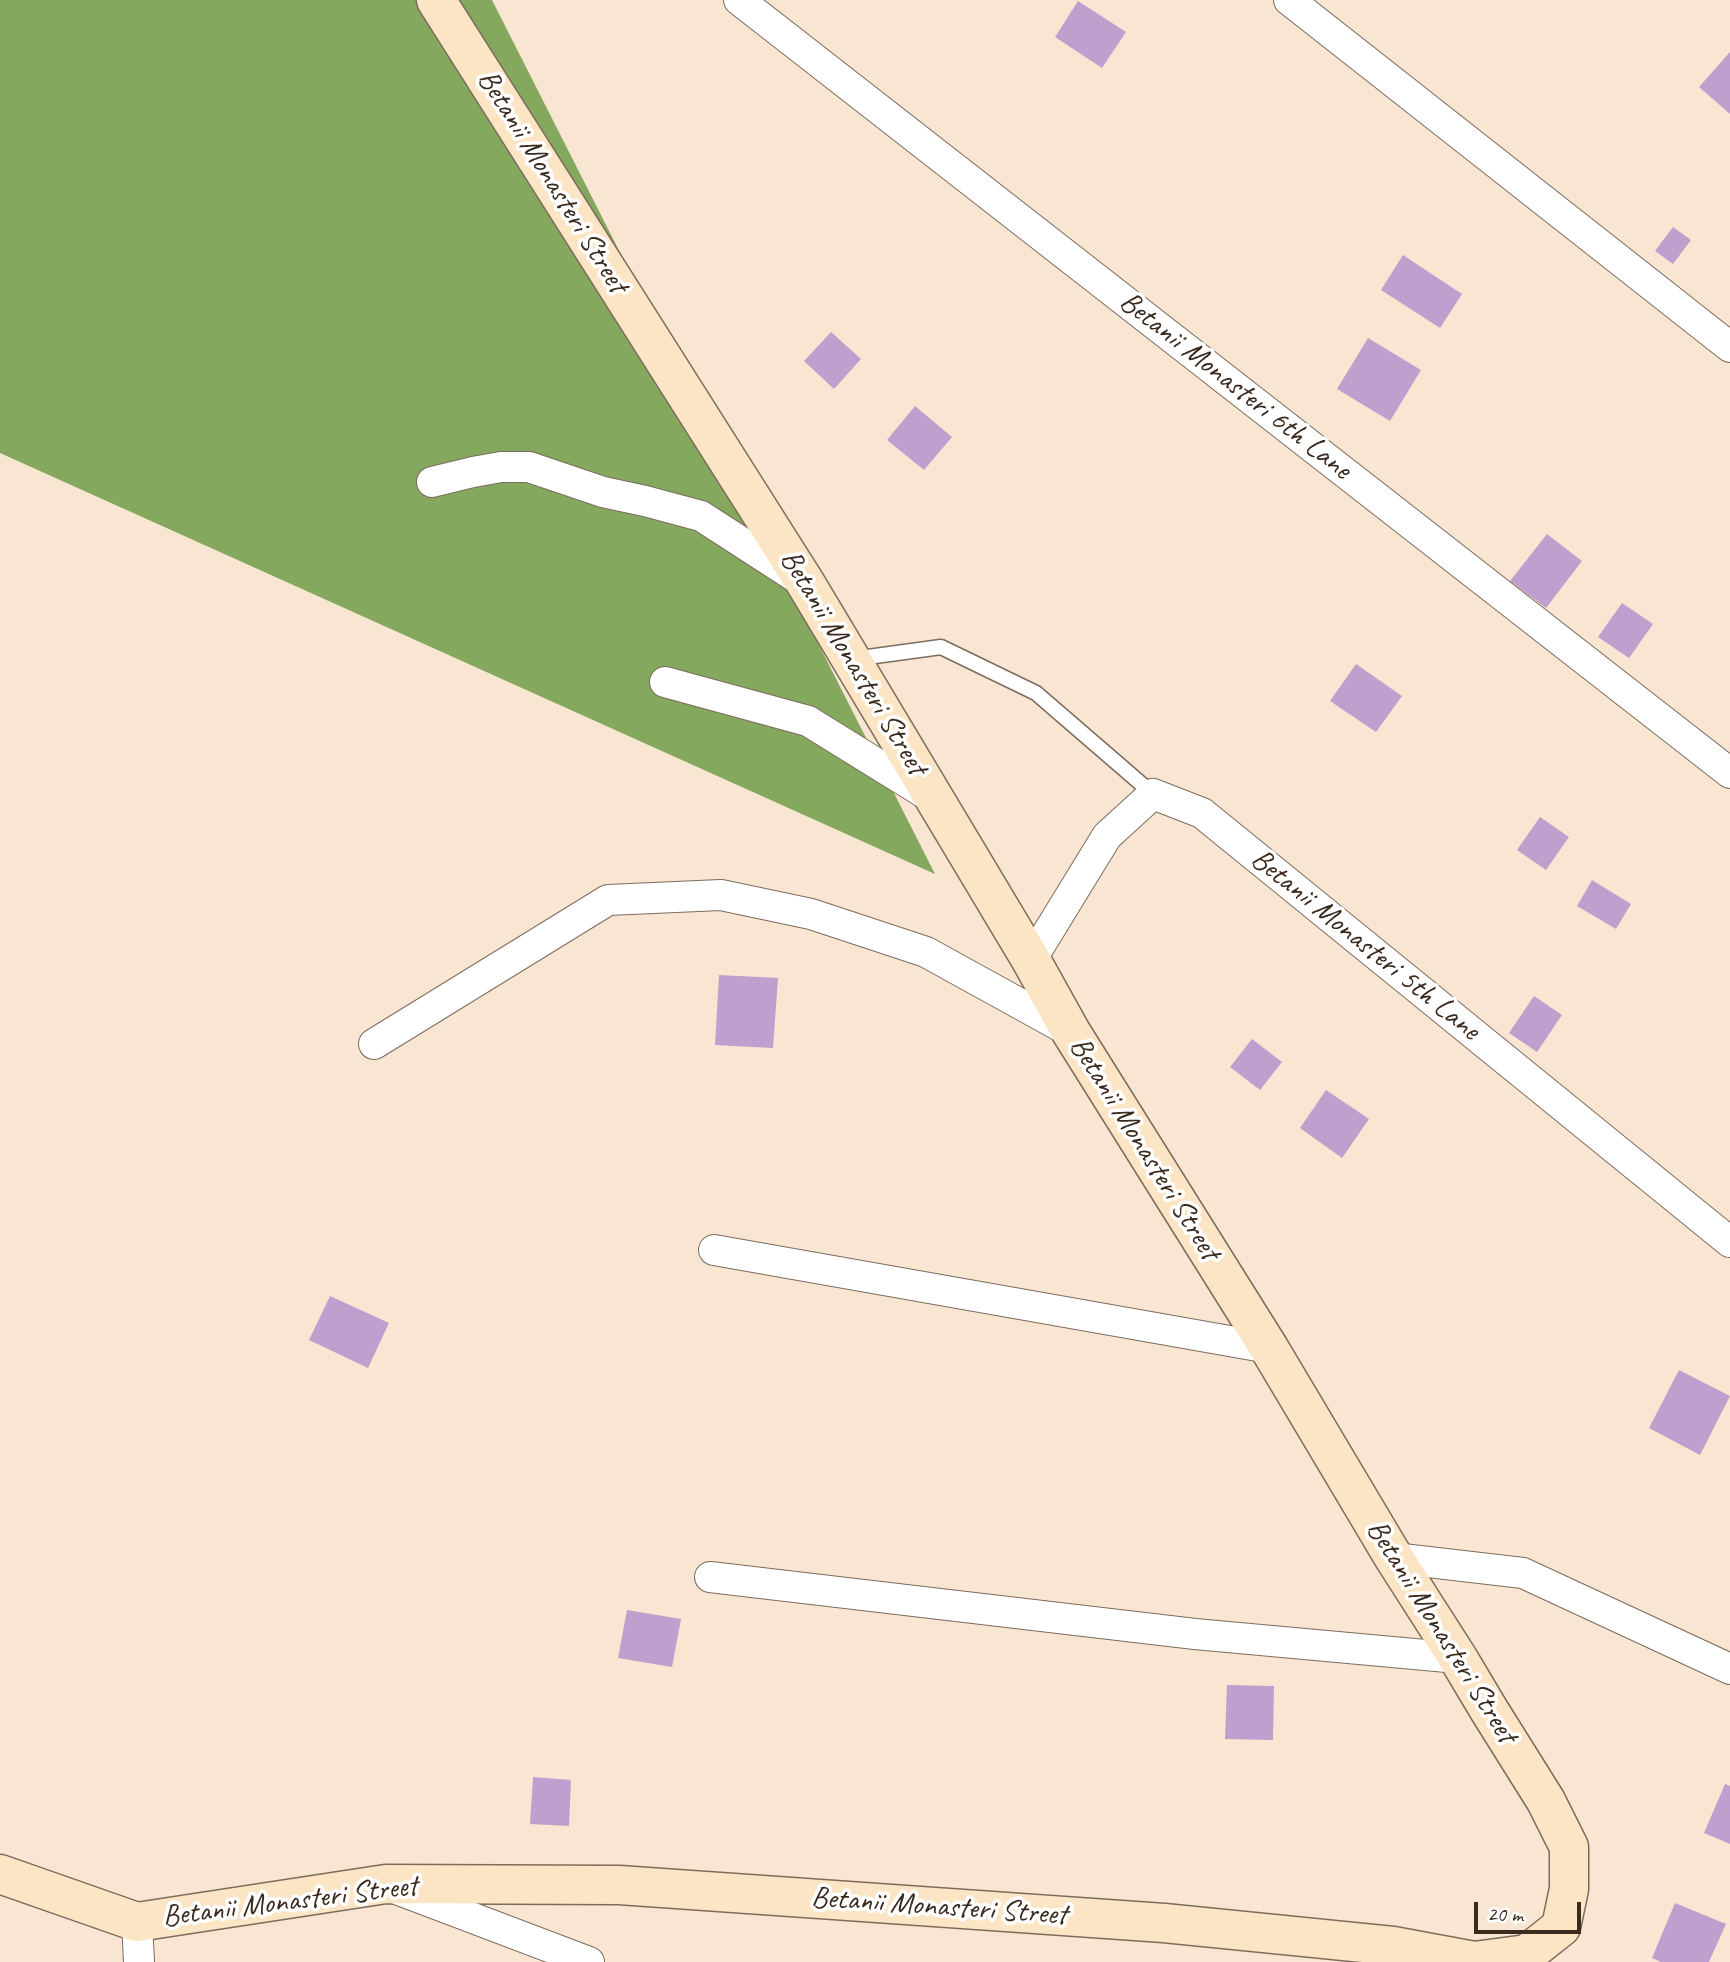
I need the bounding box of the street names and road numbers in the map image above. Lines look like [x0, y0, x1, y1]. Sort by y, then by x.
street label: Betanii Monasteri Street [469, 64, 635, 300]
street label: Betanii Monasteri 6th Lane [1112, 284, 1358, 488]
street label: Betanii Monasteri Street [772, 544, 934, 782]
street label: Betanii Monasteri 5th Lane [1243, 842, 1487, 1048]
street label: Betanii Monasteri Street [1061, 1031, 1227, 1267]
street label: Betanii Monasteri Street [1358, 1514, 1524, 1750]
street label: Betanii Monasteri Street [161, 1869, 419, 1935]
street label: Betanii Monasteri Street [810, 1880, 1068, 1934]

